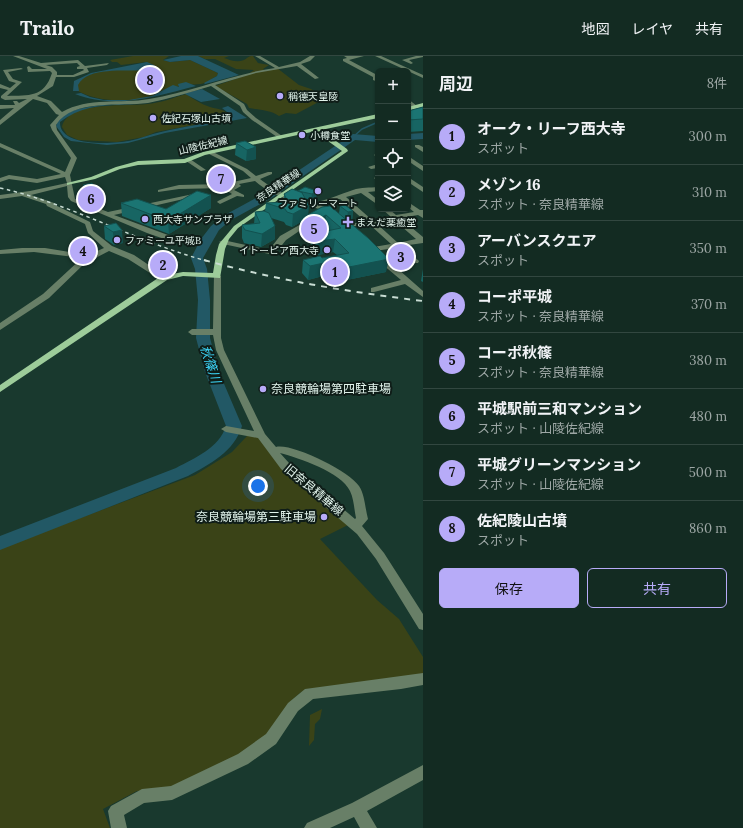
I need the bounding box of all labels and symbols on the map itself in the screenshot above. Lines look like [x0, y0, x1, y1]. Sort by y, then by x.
pin: 8 [137, 65, 163, 95]
place label: 稱德天皇陵 [288, 90, 338, 103]
marker: 稱德天皇陵 [275, 91, 285, 101]
place label: 佐紀石塚山古墳 [161, 112, 231, 125]
marker: 佐紀石塚山古墳 [148, 113, 158, 123]
place label: 小樽食堂 [310, 129, 350, 142]
marker: 小樽食堂 [297, 130, 307, 140]
street label: 山陵佐紀線 [177, 134, 229, 157]
pin: 7 [208, 164, 234, 194]
street label: 奈良精華線 [254, 166, 303, 205]
pin: 6 [78, 184, 104, 214]
marker: ファミリーマート [313, 186, 323, 196]
place label: ファミリーマート [278, 197, 358, 210]
place label: 西大寺サンプラザ [153, 213, 233, 226]
marker: 西大寺サンプラザ [140, 214, 150, 224]
pin: 5 [301, 214, 327, 244]
place label: まえだ薬癒堂 [356, 216, 416, 229]
marker: まえだ薬癒堂 [343, 217, 353, 227]
place label: ファミーユ平城B [125, 234, 201, 247]
marker: ファミーユ平城B [112, 235, 122, 245]
pin: 4 [70, 236, 96, 266]
pin: 3 [388, 242, 414, 272]
place label: イトーピア西大寺 [239, 244, 319, 257]
marker: イトーピア西大寺 [322, 245, 332, 255]
pin: 2 [150, 250, 176, 280]
pin: 1 [322, 257, 348, 287]
water label: 秋篠川 [196, 343, 225, 387]
place label: 奈良競輪場第四駐車場 [271, 381, 391, 396]
marker: 奈良競輪場第四駐車場 [258, 384, 268, 394]
street label: 旧奈良精華線 [282, 461, 347, 519]
your location [248, 476, 268, 496]
place label: 奈良競輪場第三駐車場 [196, 509, 316, 524]
marker: 奈良競輪場第三駐車場 [319, 512, 329, 522]

